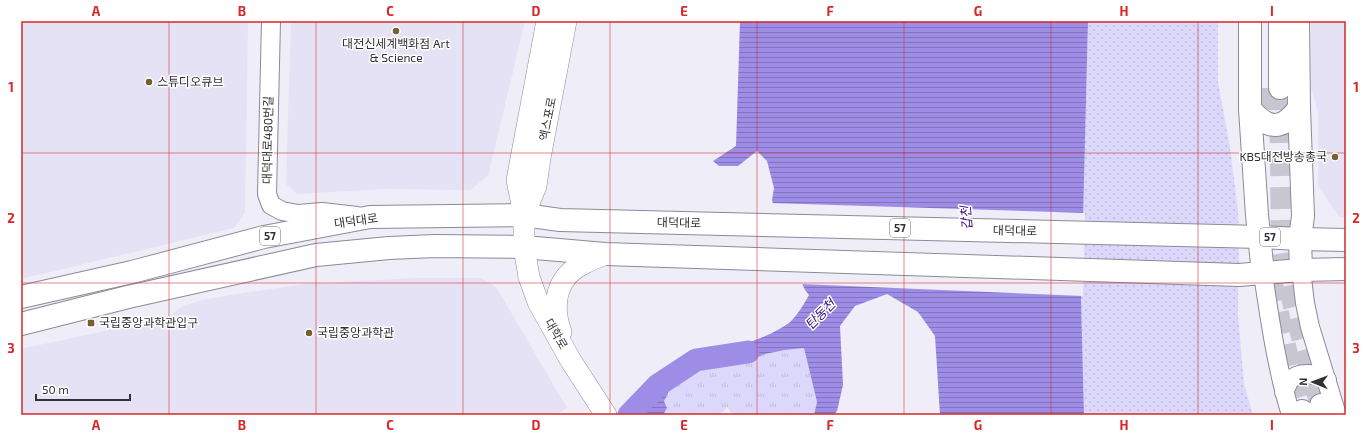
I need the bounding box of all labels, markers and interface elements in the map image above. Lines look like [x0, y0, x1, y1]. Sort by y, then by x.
text: A [92, 3, 101, 19]
text: B [238, 3, 246, 19]
text: C [386, 3, 394, 19]
text: D [532, 3, 541, 19]
text: E [680, 3, 688, 19]
text: F [826, 3, 834, 19]
text: G [974, 3, 982, 19]
text: H [1120, 3, 1129, 19]
text: I [1270, 3, 1274, 19]
marker: 대전신세계백화점 Art & Science [391, 26, 401, 36]
place label: 대전신세계백화점 Art & Science [342, 36, 450, 64]
place label: 스튜디오큐브 [157, 74, 223, 88]
marker: 스튜디오큐브 [144, 77, 154, 87]
text: 1 [8, 79, 14, 95]
text: 1 [1353, 79, 1359, 95]
street label: 대덕대로480번길 [259, 96, 275, 184]
street label: 엑스포로 [536, 96, 558, 142]
place label: KBS대전방송총국 [1239, 149, 1327, 163]
marker: KBS대전방송총국 [1330, 152, 1340, 162]
water label: 갑천 [957, 204, 975, 231]
text: 2 [7, 210, 15, 226]
street label: 대덕대로 [333, 210, 379, 230]
text: 2 [1352, 210, 1360, 226]
street label: 대덕대로 [657, 215, 701, 229]
road number: 57 [890, 219, 910, 237]
street label: 대덕대로 [993, 223, 1037, 237]
road number: 57 [260, 227, 280, 245]
road number: 57 [1260, 228, 1280, 246]
water label: 탄동천 [802, 295, 839, 332]
place label: 국립중앙과학관입구 [99, 315, 198, 329]
street label: 대학로 [543, 316, 571, 351]
marker: 국립중앙과학관입구 [86, 318, 96, 328]
place label: 국립중앙과학관 [317, 325, 394, 339]
marker: 국립중앙과학관 [304, 328, 314, 338]
text: 3 [7, 340, 15, 356]
text: 3 [1352, 340, 1360, 356]
north arrow [1293, 362, 1333, 402]
scale bar [36, 376, 130, 402]
text: N [1296, 378, 1309, 386]
text: 50 m [42, 382, 69, 396]
text: A [92, 417, 101, 433]
text: B [238, 417, 246, 433]
text: C [386, 417, 394, 433]
text: D [532, 417, 541, 433]
text: E [680, 417, 688, 433]
text: F [826, 417, 834, 433]
text: G [974, 417, 982, 433]
text: H [1120, 417, 1129, 433]
text: I [1270, 417, 1274, 433]

